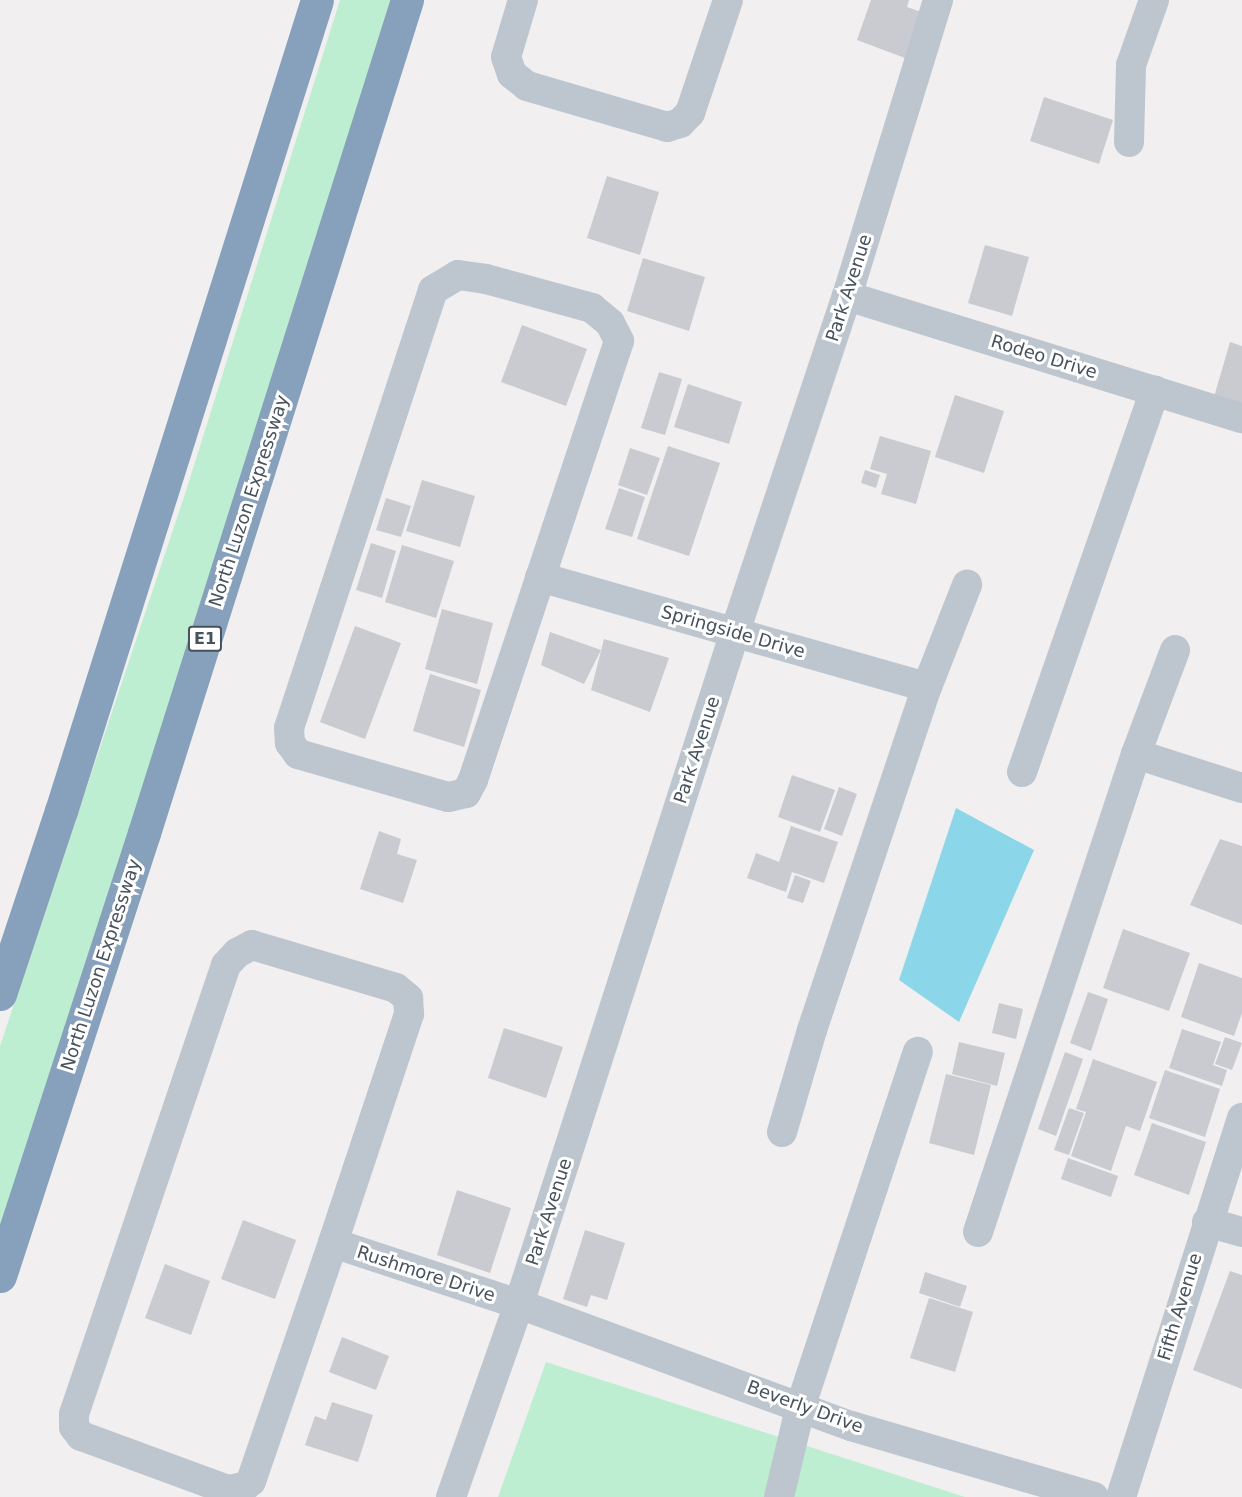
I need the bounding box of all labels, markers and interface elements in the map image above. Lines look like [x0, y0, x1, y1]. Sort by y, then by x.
street label: Park Avenue [822, 232, 876, 344]
street label: Rodeo Drive [988, 331, 1100, 383]
street label: North Luzon Expressway [205, 392, 293, 610]
street label: Springside Drive [659, 601, 807, 663]
road number: E1 [187, 626, 223, 652]
street label: Park Avenue [670, 694, 724, 806]
street label: North Luzon Expressway [57, 856, 145, 1074]
street label: Park Avenue [522, 1156, 576, 1268]
street label: Rushmore Drive [354, 1241, 498, 1307]
street label: Fifth Avenue [1153, 1251, 1207, 1363]
street label: Beverly Drive [744, 1376, 866, 1438]

